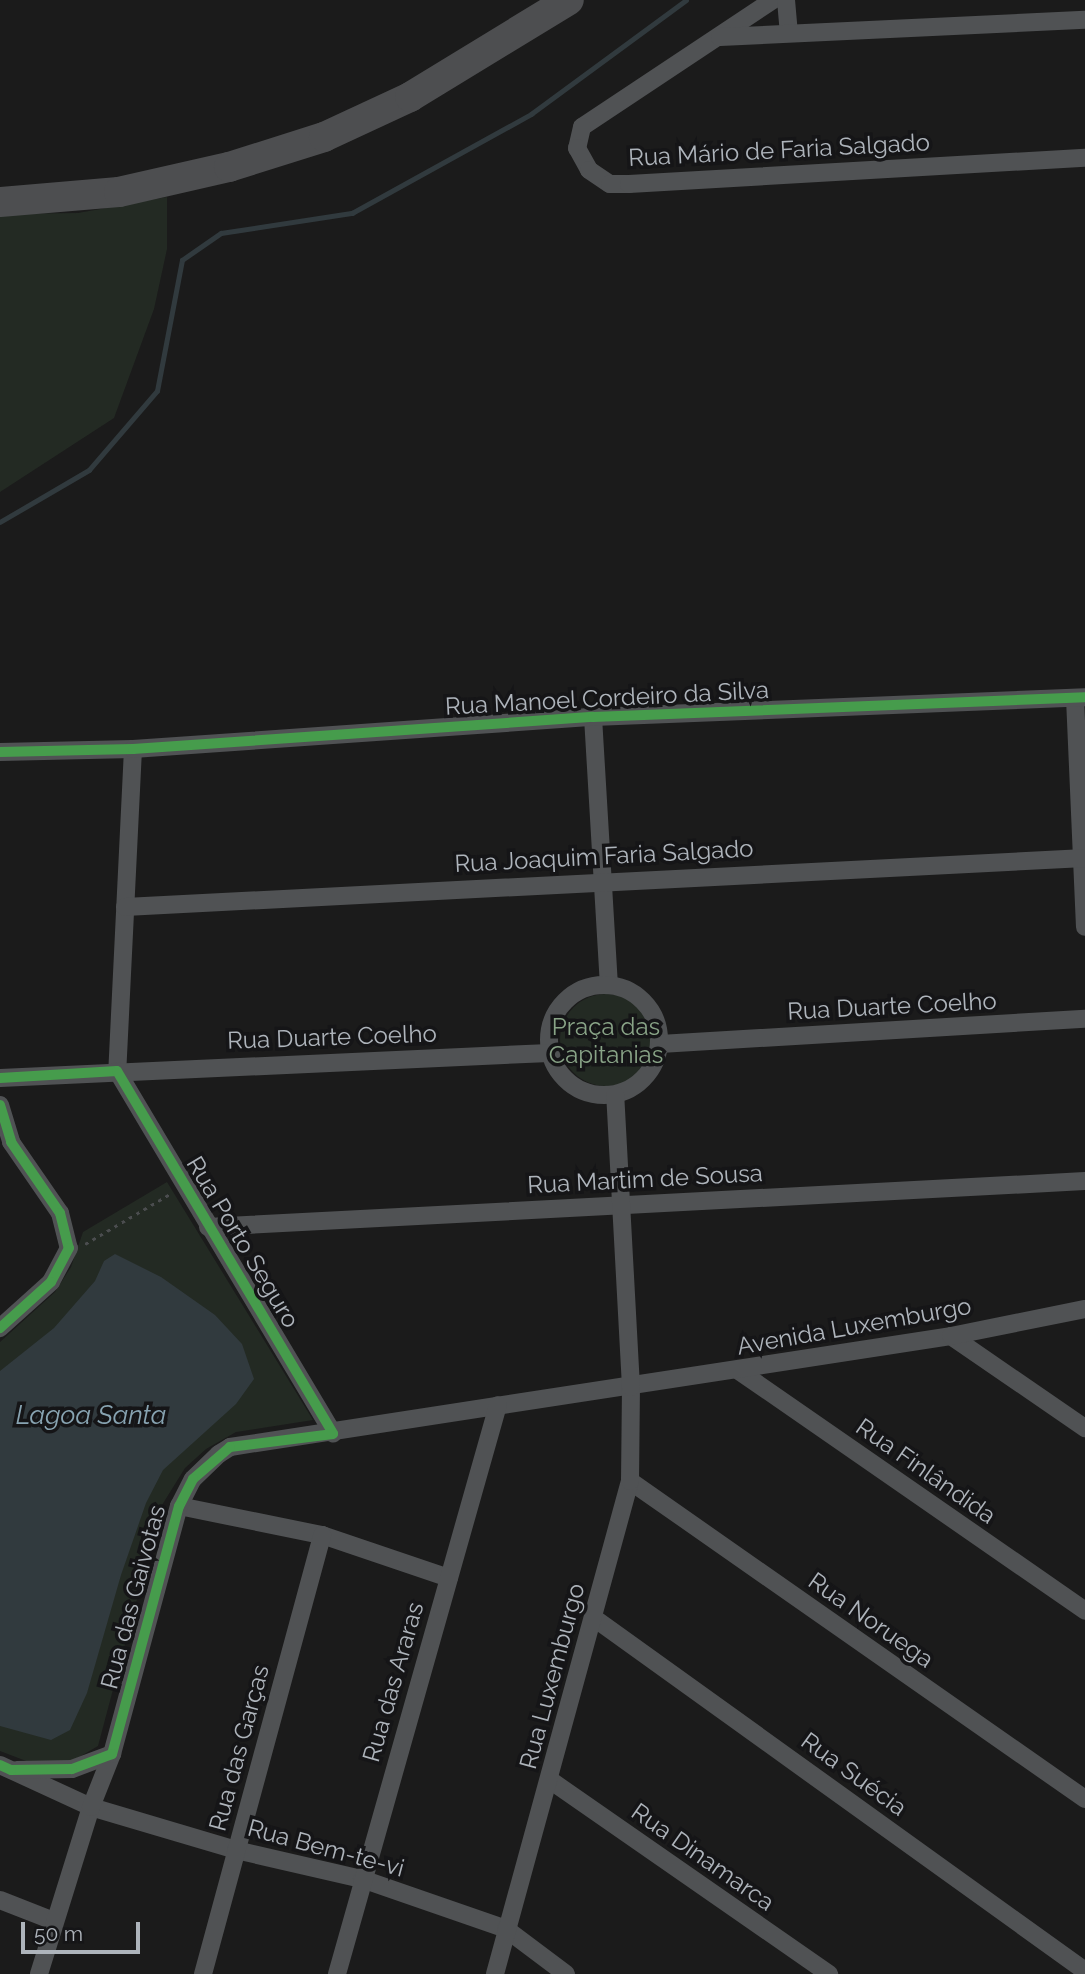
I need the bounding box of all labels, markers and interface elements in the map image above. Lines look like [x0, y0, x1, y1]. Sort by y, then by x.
street label: Rua Mário de Faria Salgado [627, 128, 931, 172]
street label: Rua Manoel Cordeiro da Silva [444, 675, 770, 721]
street label: Rua Joaquim Faria Salgado [453, 834, 755, 878]
street label: Rua Duarte Coelho [787, 986, 997, 1026]
park label: Praça das Capitanias [549, 1013, 663, 1069]
street label: Rua Duarte Coelho [227, 1019, 437, 1055]
street label: Rua Porto Seguro [181, 1151, 305, 1333]
street label: Rua Martim de Sousa [527, 1158, 763, 1200]
street label: Avenida Luxemburgo [735, 1291, 973, 1361]
water label: Lagoa Santa [16, 1400, 166, 1432]
street label: Rua Finlândida [851, 1412, 1001, 1530]
street label: Rua das Gaivotas [95, 1502, 171, 1692]
street label: Rua Noruega [803, 1566, 939, 1674]
street label: Rua Luxemburgo [513, 1580, 591, 1772]
street label: Rua das Araras [356, 1599, 430, 1765]
street label: Rua das Garças [203, 1662, 275, 1834]
street label: Rua Suécia [796, 1726, 912, 1822]
street label: Rua Dinamarca [626, 1797, 780, 1917]
street label: Rua Bem-te-vi [245, 1813, 407, 1883]
scale bar [24, 1908, 144, 1952]
text: 50 m [34, 1921, 83, 1946]

